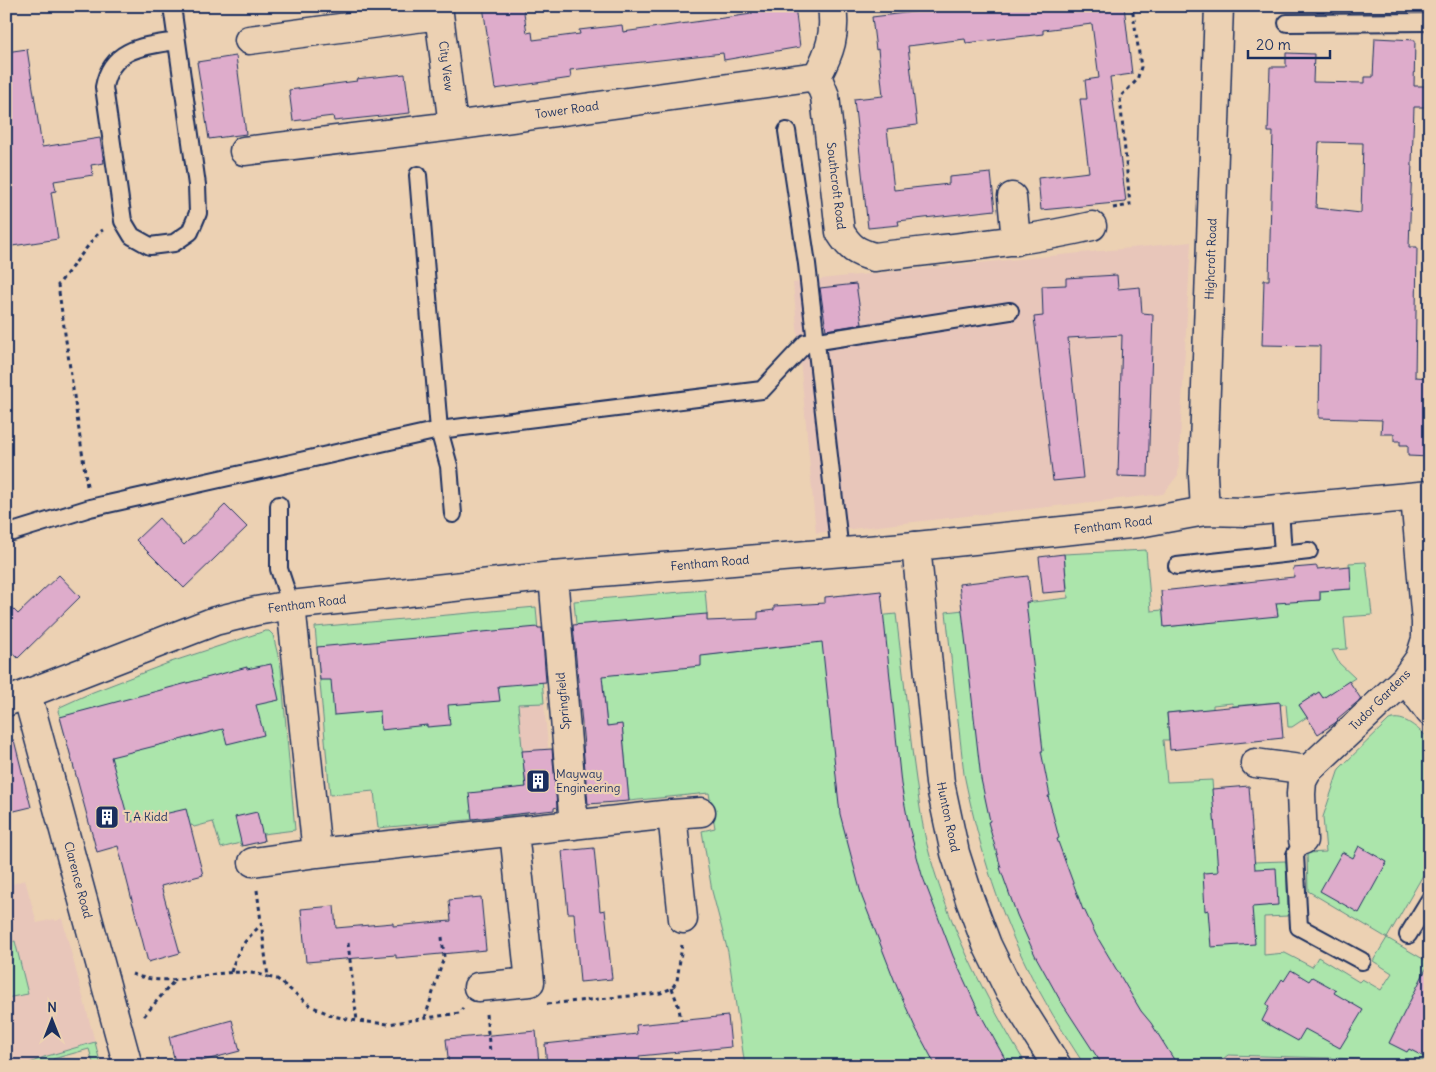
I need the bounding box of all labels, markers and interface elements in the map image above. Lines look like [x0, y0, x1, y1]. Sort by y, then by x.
scale bar [1248, 28, 1331, 60]
text: 20 m [1256, 35, 1291, 54]
street label: City View [436, 40, 457, 92]
street label: Tower Road [534, 98, 600, 121]
street label: Southcroft Road [824, 141, 849, 230]
street label: Highcroft Road [1202, 218, 1219, 300]
street label: Fentham Road [1073, 512, 1153, 537]
street label: Fentham Road [670, 552, 750, 573]
street label: Fentham Road [267, 591, 347, 616]
street label: Tudor Gardens [1346, 666, 1413, 733]
street label: Springfield [553, 672, 572, 730]
place label: Mayway Engineering [556, 766, 620, 795]
building icon: Mayway Engineering [525, 768, 551, 794]
street label: Hunton Road [934, 781, 963, 853]
building icon: T A Kidd [94, 804, 120, 830]
place label: T A Kidd [124, 809, 168, 824]
street label: Clarence Road [61, 840, 96, 920]
north arrow [28, 994, 78, 1044]
text: N [47, 998, 57, 1016]

